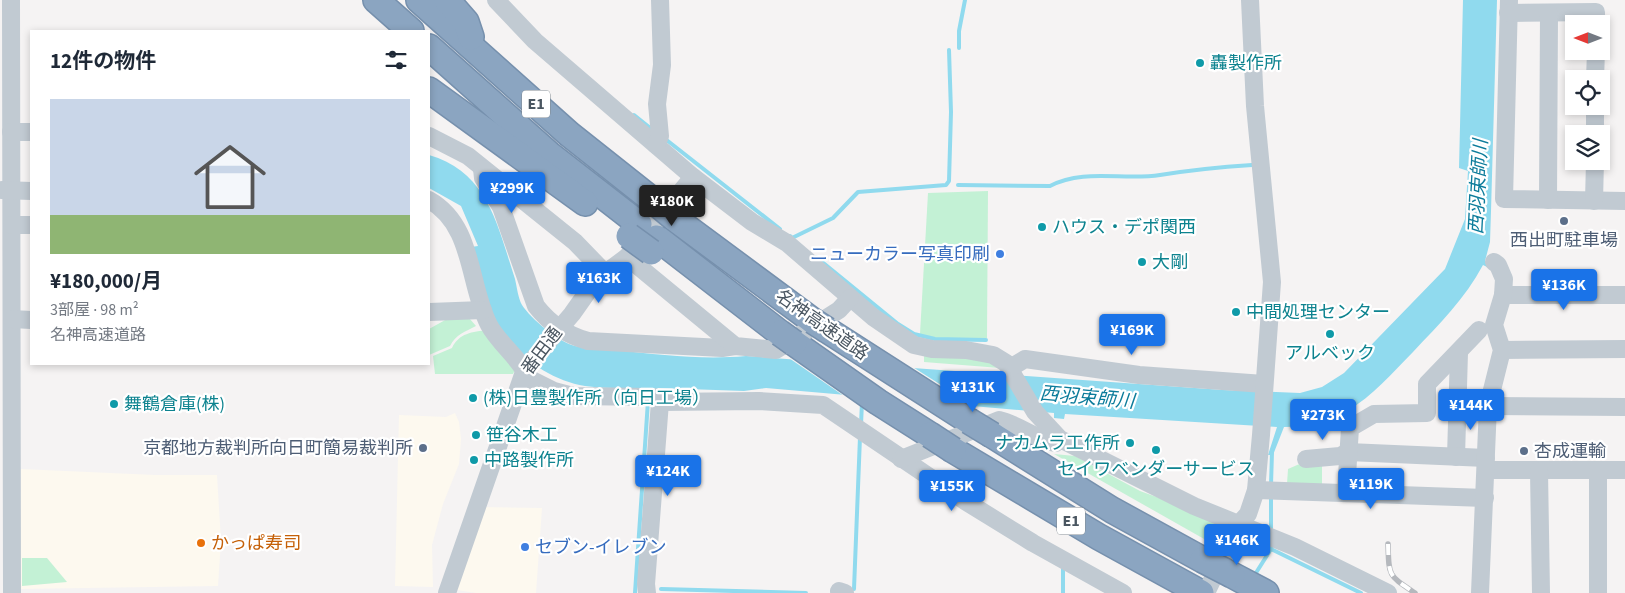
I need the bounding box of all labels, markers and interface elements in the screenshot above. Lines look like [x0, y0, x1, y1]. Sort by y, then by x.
north arrow [1565, 15, 1610, 60]
map controls [1565, 15, 1610, 170]
text: 12件の物件 [50, 46, 156, 76]
icon: filters [382, 46, 410, 74]
place label: 轟製作所 [1210, 51, 1282, 76]
marker: 轟製作所 [1194, 57, 1206, 69]
button: locate [1565, 70, 1610, 115]
road number: E1 [522, 90, 550, 118]
button: layers [1565, 125, 1610, 170]
icon: home [185, 132, 275, 222]
water label: 西羽束師川 [1463, 137, 1495, 235]
pin: ¥299K [477, 172, 547, 214]
text: ¥299K [490, 177, 534, 199]
pin: ¥180K [637, 184, 707, 227]
text: ¥180K [650, 190, 694, 212]
place label: ハウス・デポ関西 [1052, 215, 1196, 240]
marker: 西出町駐車場 [1558, 215, 1570, 227]
marker: ハウス・デポ関西 [1036, 221, 1048, 233]
place label: 西出町駐車場 [1510, 228, 1618, 253]
place label: ニューカラー写真印刷 [810, 242, 990, 267]
marker: ニューカラー写真印刷 [994, 248, 1006, 260]
place label: 大剛 [1152, 250, 1188, 275]
marker: 大剛 [1136, 256, 1148, 268]
pin: ¥163K [564, 262, 634, 304]
text: ¥180,000/月 [50, 266, 162, 296]
text: ¥163K [577, 267, 621, 289]
pin: ¥136K [1529, 268, 1599, 311]
text: ¥136K [1542, 274, 1586, 296]
street label: 名神高速道路 [771, 284, 873, 366]
text: 3部屋 · 98 m² [50, 299, 139, 321]
place label: 中間処理センター [1246, 300, 1390, 325]
marker: 中間処理センター [1230, 306, 1242, 318]
pin: ¥169K [1097, 314, 1167, 356]
text: ¥169K [1110, 319, 1154, 341]
street label: 番田通 [516, 322, 568, 380]
text: 名神高速道路 [50, 324, 146, 346]
marker: アルベック [1324, 328, 1336, 340]
place label: アルベック [1285, 341, 1375, 366]
pin: ¥131K [938, 370, 1008, 413]
text: ¥131K [951, 376, 995, 398]
water label: 西羽束師川 [1038, 380, 1137, 416]
place label: (株)日豊製作所（向日工場） [483, 386, 710, 411]
pin: ¥144K [1436, 388, 1506, 431]
place label: 舞鶴倉庫(株) [124, 392, 225, 417]
marker: (株)日豊製作所（向日工場） [467, 392, 479, 404]
text: ¥144K [1449, 394, 1493, 416]
marker: 舞鶴倉庫(株) [108, 398, 120, 410]
pin: ¥273K [1288, 398, 1358, 441]
text: ¥273K [1301, 404, 1345, 426]
place label: 笹谷木工 [486, 423, 558, 448]
marker: 笹谷木工 [470, 429, 482, 441]
place label: ナカムラ工作所 [995, 431, 1120, 456]
place label: 京都地方裁判所向日町簡易裁判所 [143, 436, 413, 461]
marker: ナカムラ工作所 [1124, 437, 1136, 449]
place label: 杏成運輸 [1534, 439, 1606, 464]
marker: 京都地方裁判所向日町簡易裁判所 [417, 442, 429, 454]
marker: セイワベンダーサービス [1150, 444, 1162, 456]
marker: 杏成運輸 [1518, 445, 1530, 457]
place label: 中路製作所 [484, 448, 574, 473]
marker: 中路製作所 [468, 454, 480, 466]
pin: ¥124K [633, 454, 703, 497]
place label: セイワベンダーサービス [1057, 457, 1255, 482]
text: ¥124K [646, 460, 690, 482]
pin: ¥119K [1336, 468, 1406, 510]
pin: ¥155K [917, 470, 987, 512]
text: ¥119K [1349, 473, 1393, 495]
text: ¥155K [930, 475, 974, 497]
road number: E1 [1057, 508, 1085, 534]
pin: ¥146K [1202, 524, 1272, 566]
text: ¥146K [1215, 529, 1259, 551]
place label: かっぱ寿司 [211, 531, 301, 556]
place label: セブン-イレブン [535, 535, 667, 560]
marker: かっぱ寿司 [195, 537, 207, 549]
marker: セブン-イレブン [519, 541, 531, 553]

